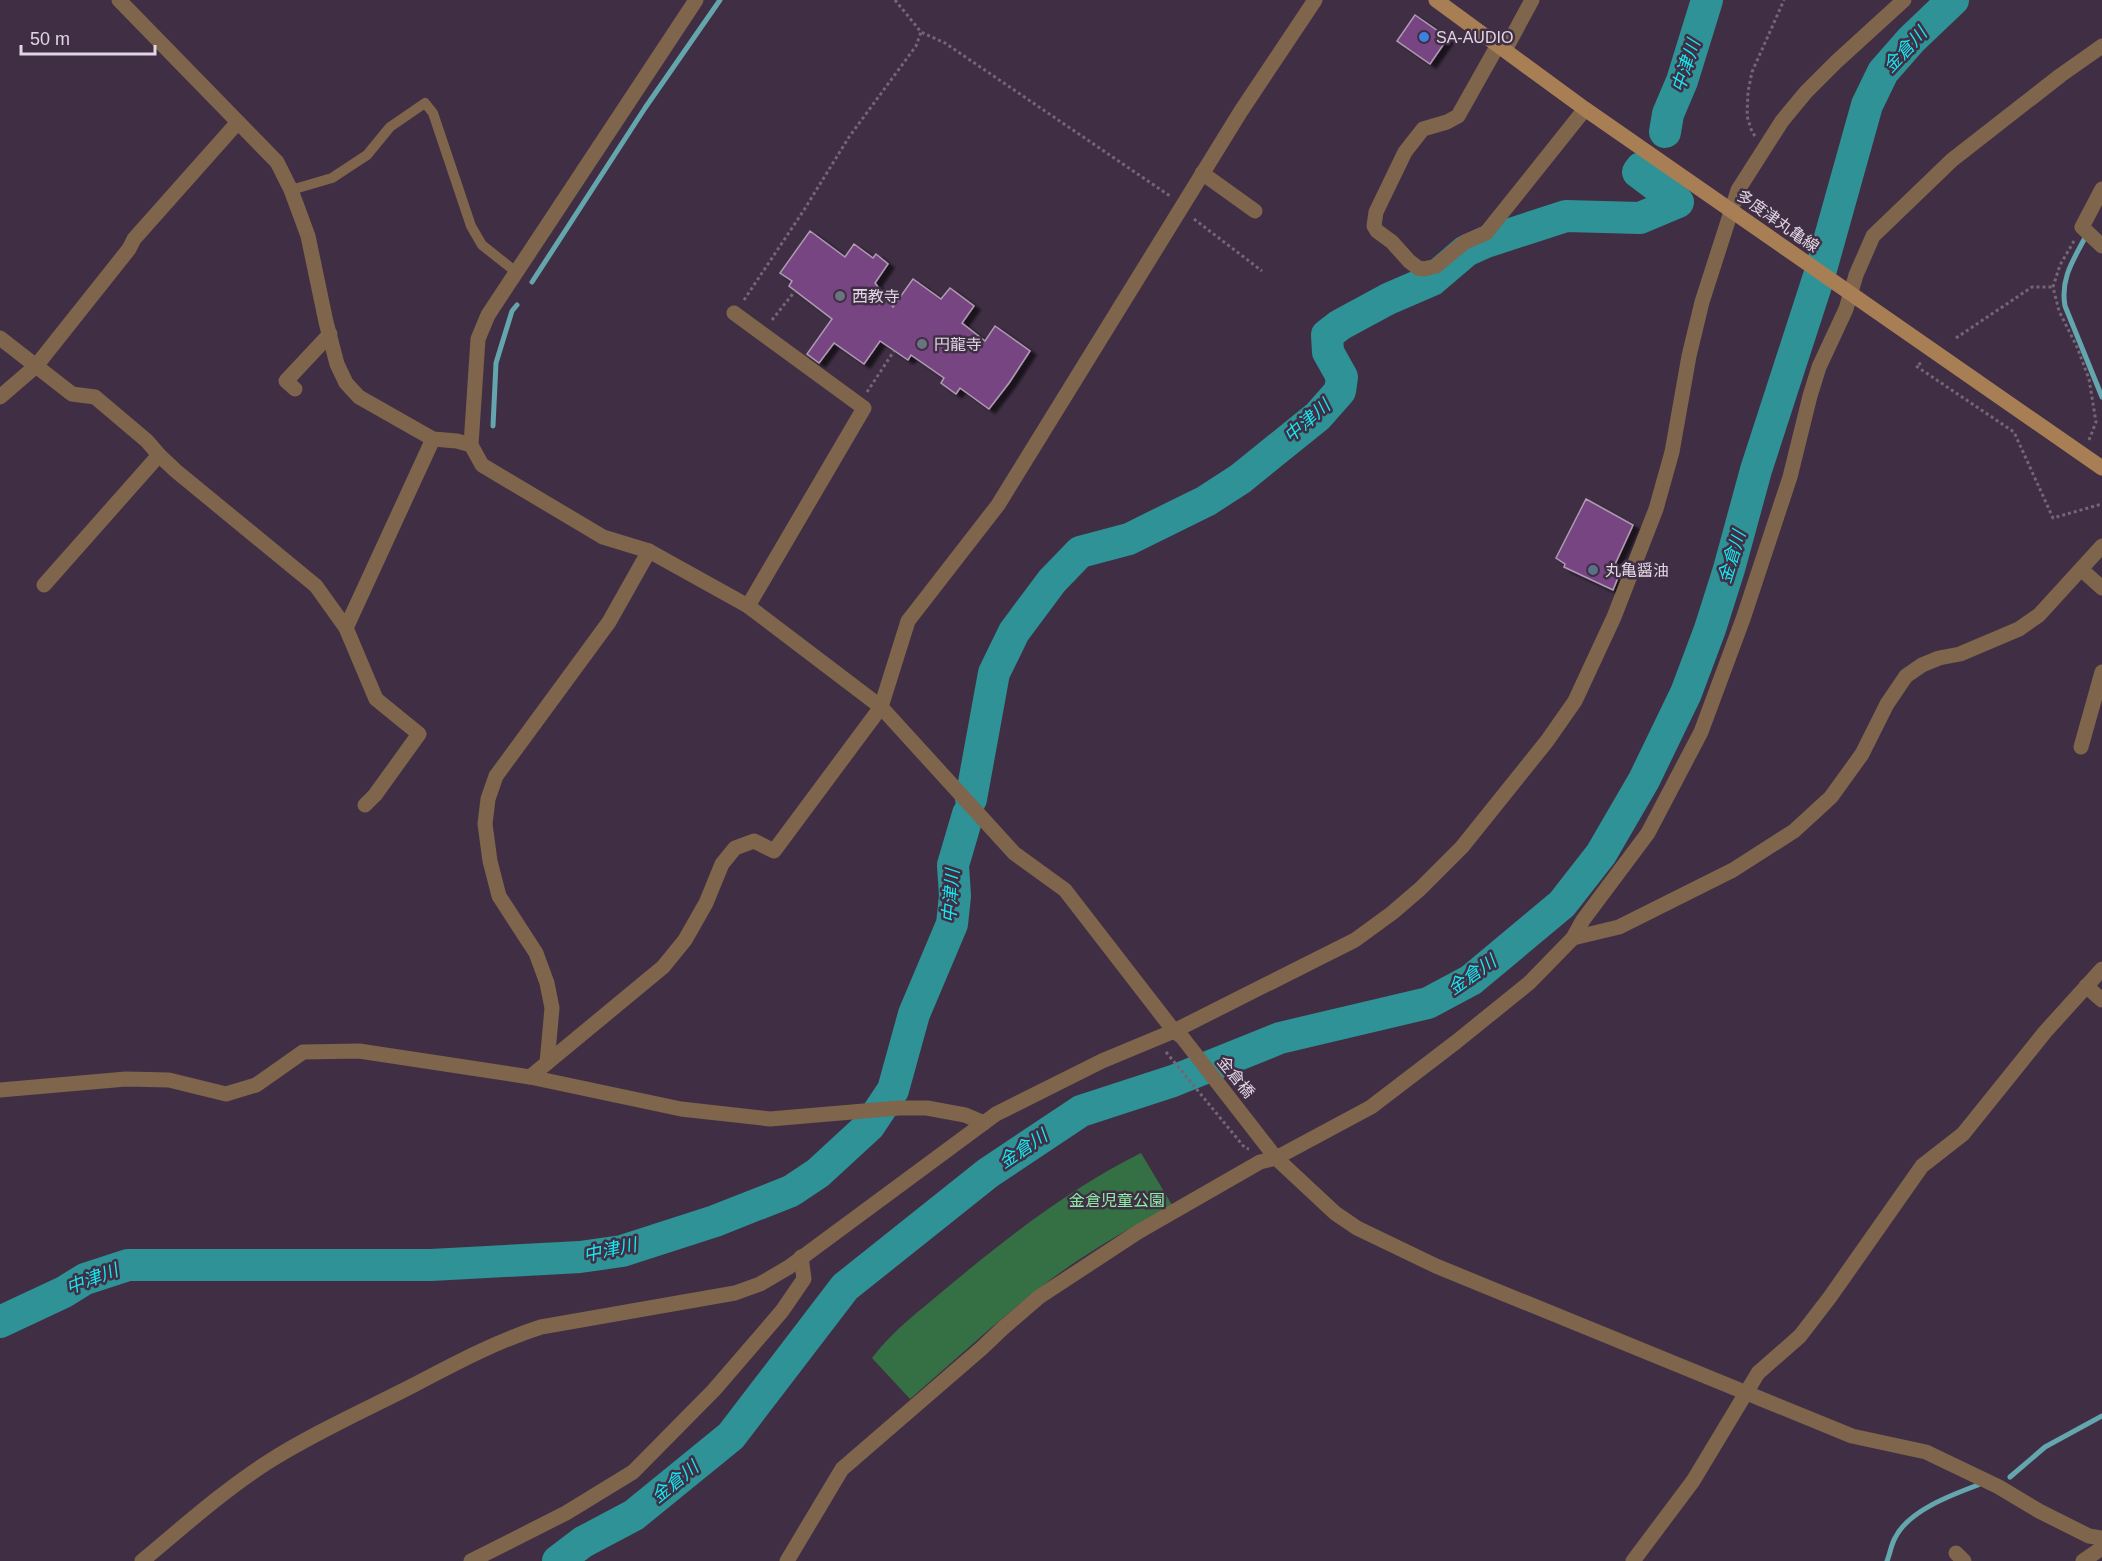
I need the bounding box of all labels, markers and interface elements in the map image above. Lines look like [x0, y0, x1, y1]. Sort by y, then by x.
scale bar [21, 18, 154, 56]
water label: 金倉川 [1879, 22, 1932, 77]
text: 50 m [30, 29, 70, 49]
place label: SA-AUDIO [1436, 29, 1513, 46]
marker: SA-AUDIO [1417, 30, 1431, 44]
water label: 中津川 [1668, 35, 1704, 95]
street label: 多度津丸亀線 [1734, 187, 1822, 255]
place label: 西教寺 [852, 288, 900, 305]
marker: 西教寺 [833, 289, 847, 303]
place label: 円龍寺 [934, 336, 982, 353]
marker: 円龍寺 [915, 337, 929, 351]
water label: 中津川 [1280, 394, 1335, 446]
water label: 金倉川 [1715, 526, 1750, 586]
place label: 丸亀醤油 [1605, 562, 1669, 579]
marker: 丸亀醤油 [1586, 563, 1600, 577]
water label: 中津川 [939, 866, 963, 924]
water label: 金倉川 [1444, 950, 1501, 999]
street label: 金倉橋 [1214, 1053, 1258, 1101]
water label: 金倉川 [995, 1124, 1053, 1172]
park label: 金倉児童公園 [1069, 1192, 1165, 1209]
water label: 中津川 [582, 1234, 640, 1265]
water label: 中津川 [63, 1259, 123, 1298]
water label: 金倉川 [648, 1456, 704, 1507]

